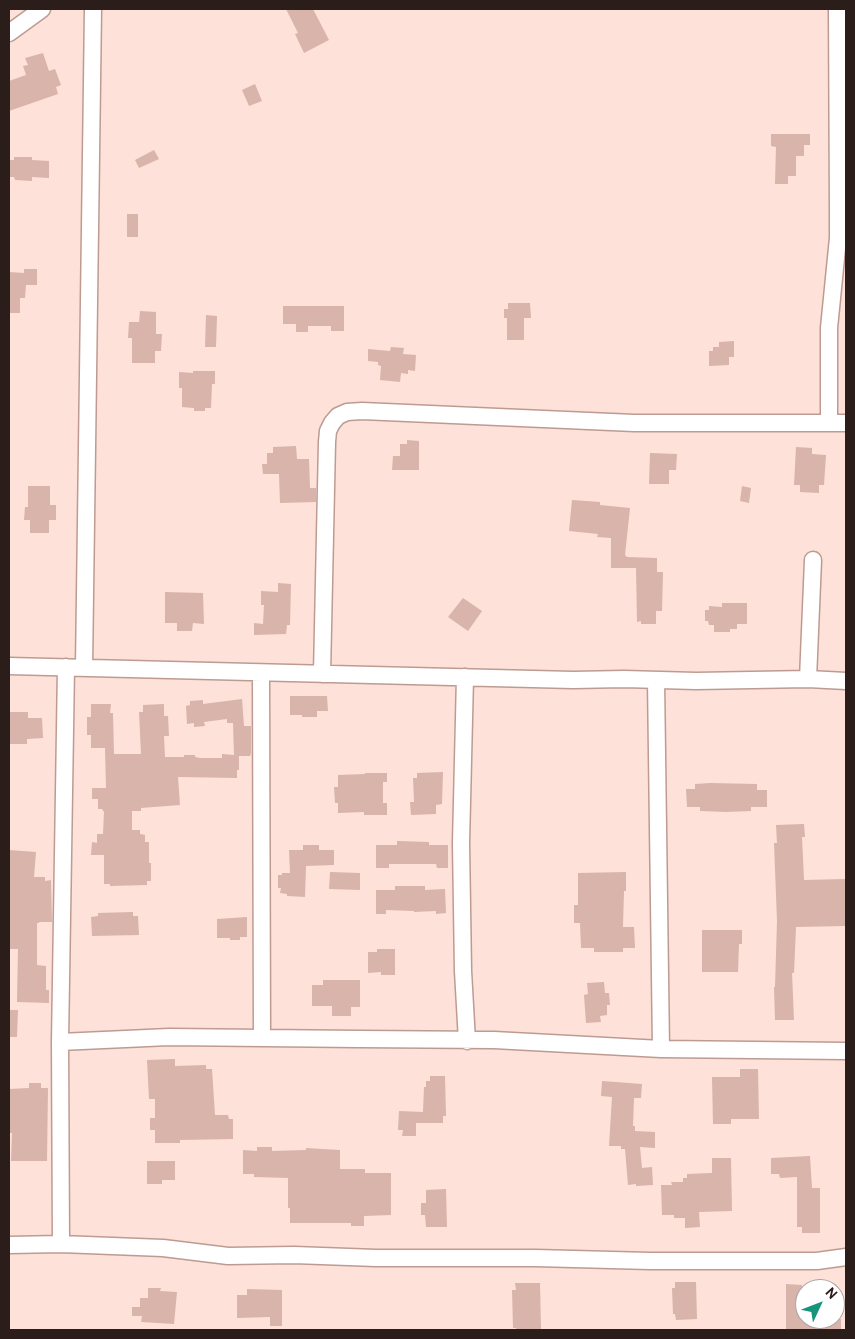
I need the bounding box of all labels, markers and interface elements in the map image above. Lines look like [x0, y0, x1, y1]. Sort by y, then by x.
north arrow [795, 1279, 845, 1329]
text: N [821, 1285, 840, 1304]

